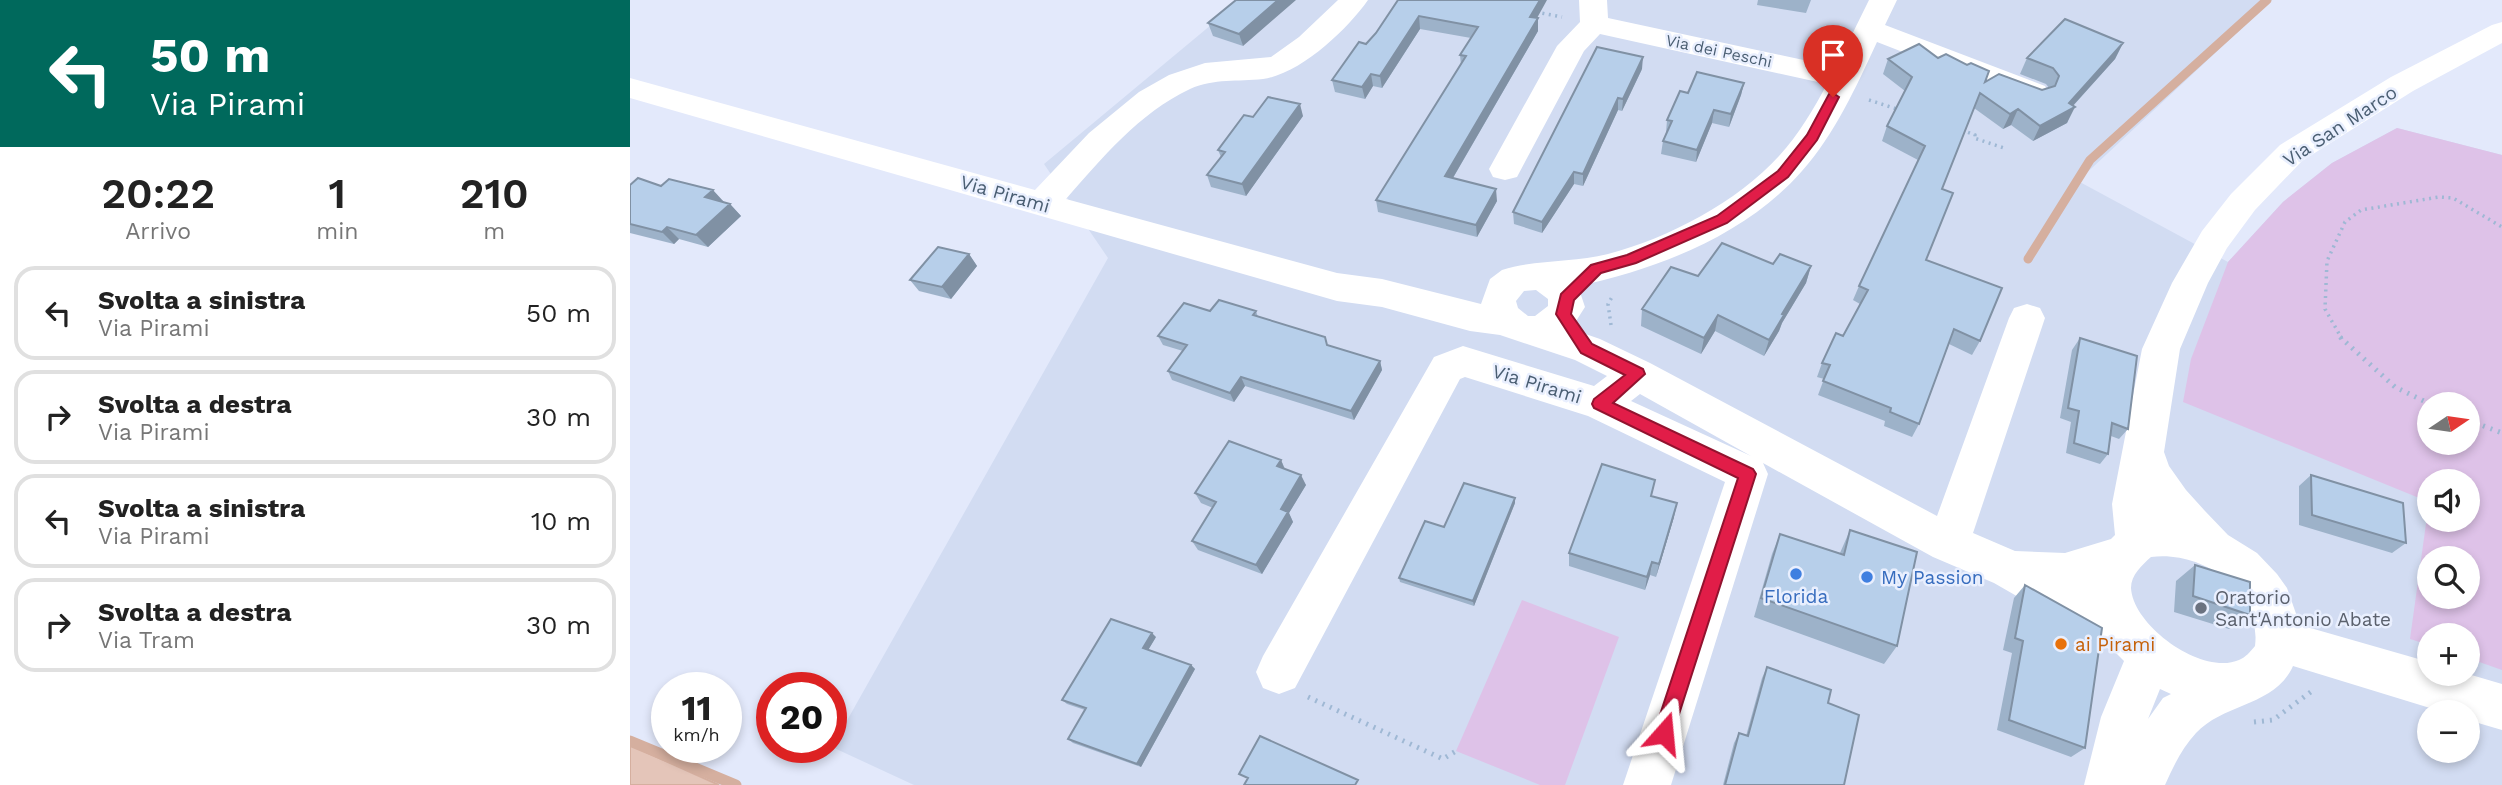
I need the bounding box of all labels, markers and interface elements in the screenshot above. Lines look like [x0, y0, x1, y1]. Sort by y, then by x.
pin [1803, 25, 1863, 97]
text: 50 m [150, 26, 270, 84]
icon: left [35, 28, 126, 119]
street label: Via dei Peschi [1664, 30, 1774, 72]
icon: arrive [1814, 36, 1852, 74]
street label: Via San Marco [2279, 81, 2401, 171]
text: Via Pirami [150, 85, 305, 123]
text: 20:22 [101, 169, 215, 218]
text: 1 [329, 169, 346, 218]
text: 210 [460, 169, 529, 218]
street label: Via Pirami [958, 170, 1052, 218]
text: Arrivo [125, 218, 191, 245]
text: min [316, 218, 359, 245]
text: m [483, 218, 505, 245]
text: Svolta a sinistra [98, 285, 305, 315]
icon: left [39, 294, 77, 332]
text: 50 m [526, 298, 591, 328]
text: Via Pirami [98, 315, 210, 342]
street label: Via Pirami [1490, 360, 1584, 408]
text: Svolta a destra [98, 389, 291, 419]
north arrow [2417, 392, 2480, 455]
map controls [2417, 392, 2480, 763]
icon: right [39, 398, 77, 436]
text: 30 m [526, 402, 591, 432]
text: Via Pirami [98, 419, 210, 446]
button: sound [2417, 469, 2480, 532]
text: Svolta a sinistra [98, 493, 305, 523]
icon: left [39, 502, 77, 540]
text: 10 m [531, 506, 591, 536]
text: Via Pirami [98, 523, 210, 550]
button: search [2417, 546, 2480, 609]
marker: Florida [1788, 566, 1804, 582]
place label: My Passion [1881, 566, 1984, 589]
marker: My Passion [1859, 569, 1875, 585]
place label: Florida [1764, 585, 1828, 608]
place label: Oratorio Sant'Antonio Abate [2215, 586, 2391, 631]
text: Svolta a destra [98, 597, 291, 627]
marker: Oratorio Sant'Antonio Abate [2193, 600, 2209, 616]
icon: right [39, 606, 77, 644]
text: 30 m [526, 610, 591, 640]
button: + [2417, 623, 2480, 686]
text: Via Tram [98, 627, 195, 654]
place label: ai Pirami [2075, 633, 2155, 656]
marker: ai Pirami [2053, 636, 2069, 652]
speed limit sign: 20 [756, 672, 847, 763]
text: 11 [681, 687, 712, 729]
position arrow [1627, 696, 1701, 770]
button: − [2417, 700, 2480, 763]
text: km/h [673, 724, 720, 745]

